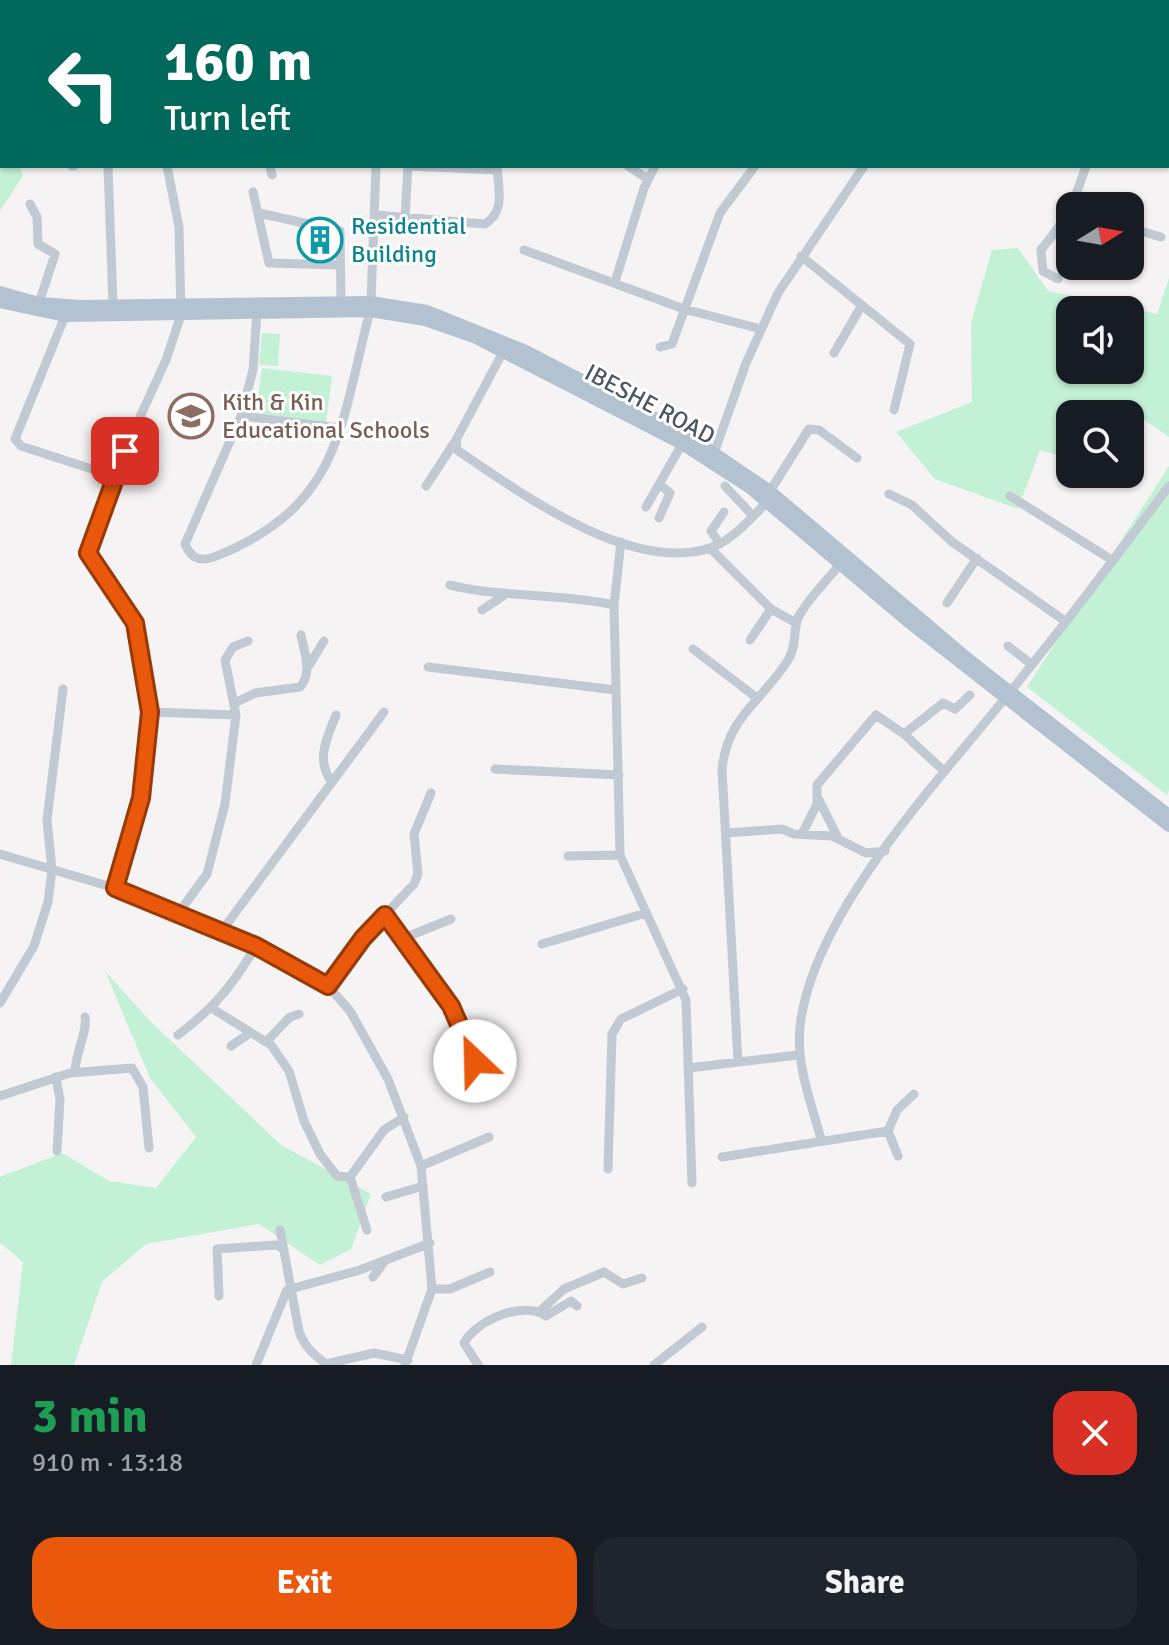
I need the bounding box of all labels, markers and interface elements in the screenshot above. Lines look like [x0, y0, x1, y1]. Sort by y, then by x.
text: 160 m [164, 27, 312, 96]
icon: left [32, 32, 136, 136]
text: Turn left [164, 96, 291, 141]
north arrow [1056, 192, 1144, 280]
map controls [1056, 192, 1144, 488]
place label: Residential Building [351, 211, 466, 269]
building icon: Residential Building [296, 216, 344, 264]
button: sound [1056, 296, 1144, 384]
street label: IBESHE ROAD [580, 357, 720, 451]
place label: Kith & Kin Educational Schools [222, 387, 430, 445]
school or university icon: Kith & Kin Educational Schools [167, 392, 215, 440]
button: search [1056, 400, 1144, 488]
pin [91, 417, 159, 485]
icon: arrive [103, 429, 147, 473]
position arrow [433, 1019, 517, 1103]
text: 3 min [32, 1387, 148, 1446]
button: close [1053, 1391, 1137, 1475]
text: 910 m · 13:18 [32, 1447, 183, 1479]
button: Exit [32, 1537, 577, 1629]
button: Share [593, 1537, 1137, 1629]

